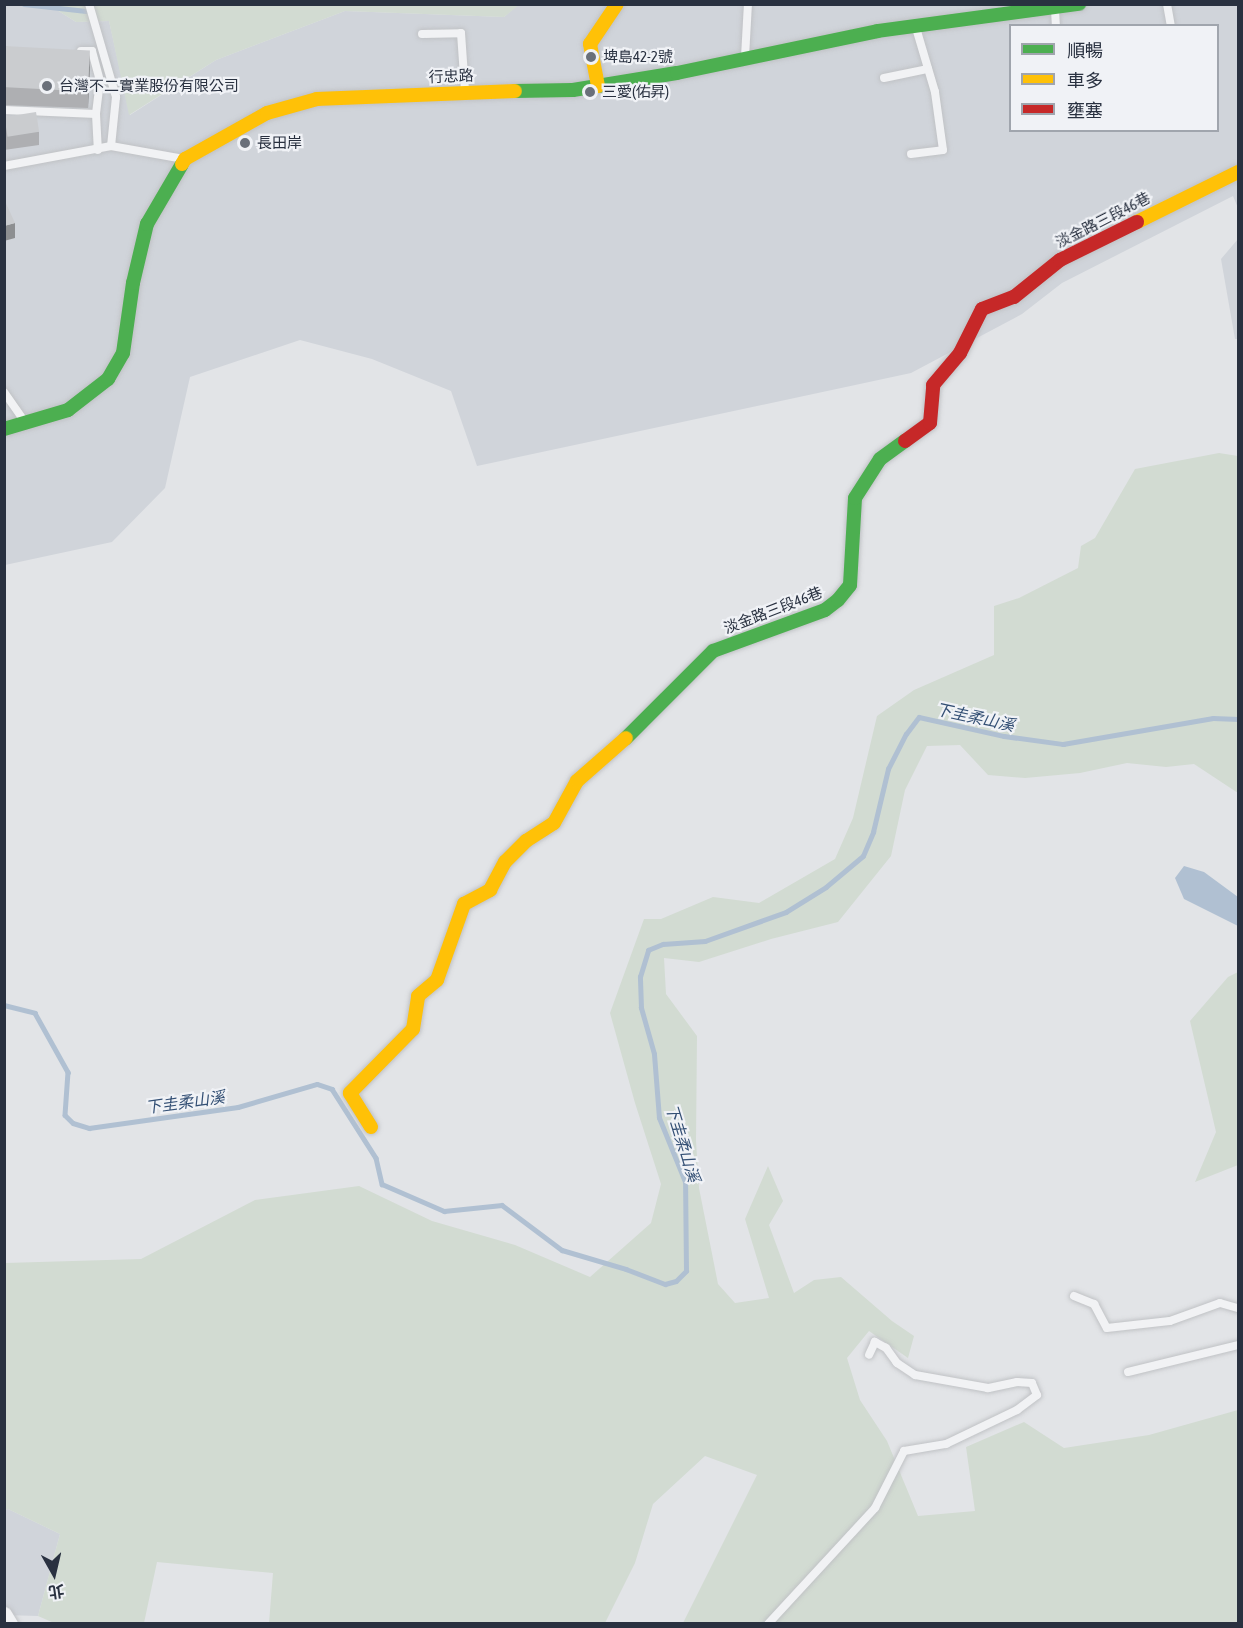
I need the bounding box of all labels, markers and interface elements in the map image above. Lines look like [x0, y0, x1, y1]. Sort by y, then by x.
legend [1009, 24, 1219, 132]
text: 順暢 [1067, 40, 1103, 61]
place label: 埤島42-2號 [603, 48, 673, 66]
marker: 埤島42-2號 [584, 50, 598, 64]
street label: 行忠路 [428, 66, 474, 86]
text: 車多 [1067, 70, 1103, 91]
place label: 台灣不二實業股份有限公司 [59, 77, 239, 95]
marker: 台灣不二實業股份有限公司 [40, 79, 54, 93]
place label: 三愛(佑昇) [602, 83, 669, 101]
marker: 三愛(佑昇) [583, 85, 597, 99]
text: 壅塞 [1067, 100, 1103, 121]
place label: 長田岸 [257, 134, 302, 152]
marker: 長田岸 [238, 136, 252, 150]
street label: 淡金路三段46巷 [1053, 188, 1153, 252]
street label: 淡金路三段46巷 [721, 583, 825, 637]
water label: 下圭柔山溪 [934, 699, 1016, 735]
water label: 下圭柔山溪 [144, 1087, 226, 1117]
water label: 下圭柔山溪 [662, 1102, 704, 1184]
north arrow [24, 1544, 84, 1604]
text: 北 [47, 1582, 66, 1602]

